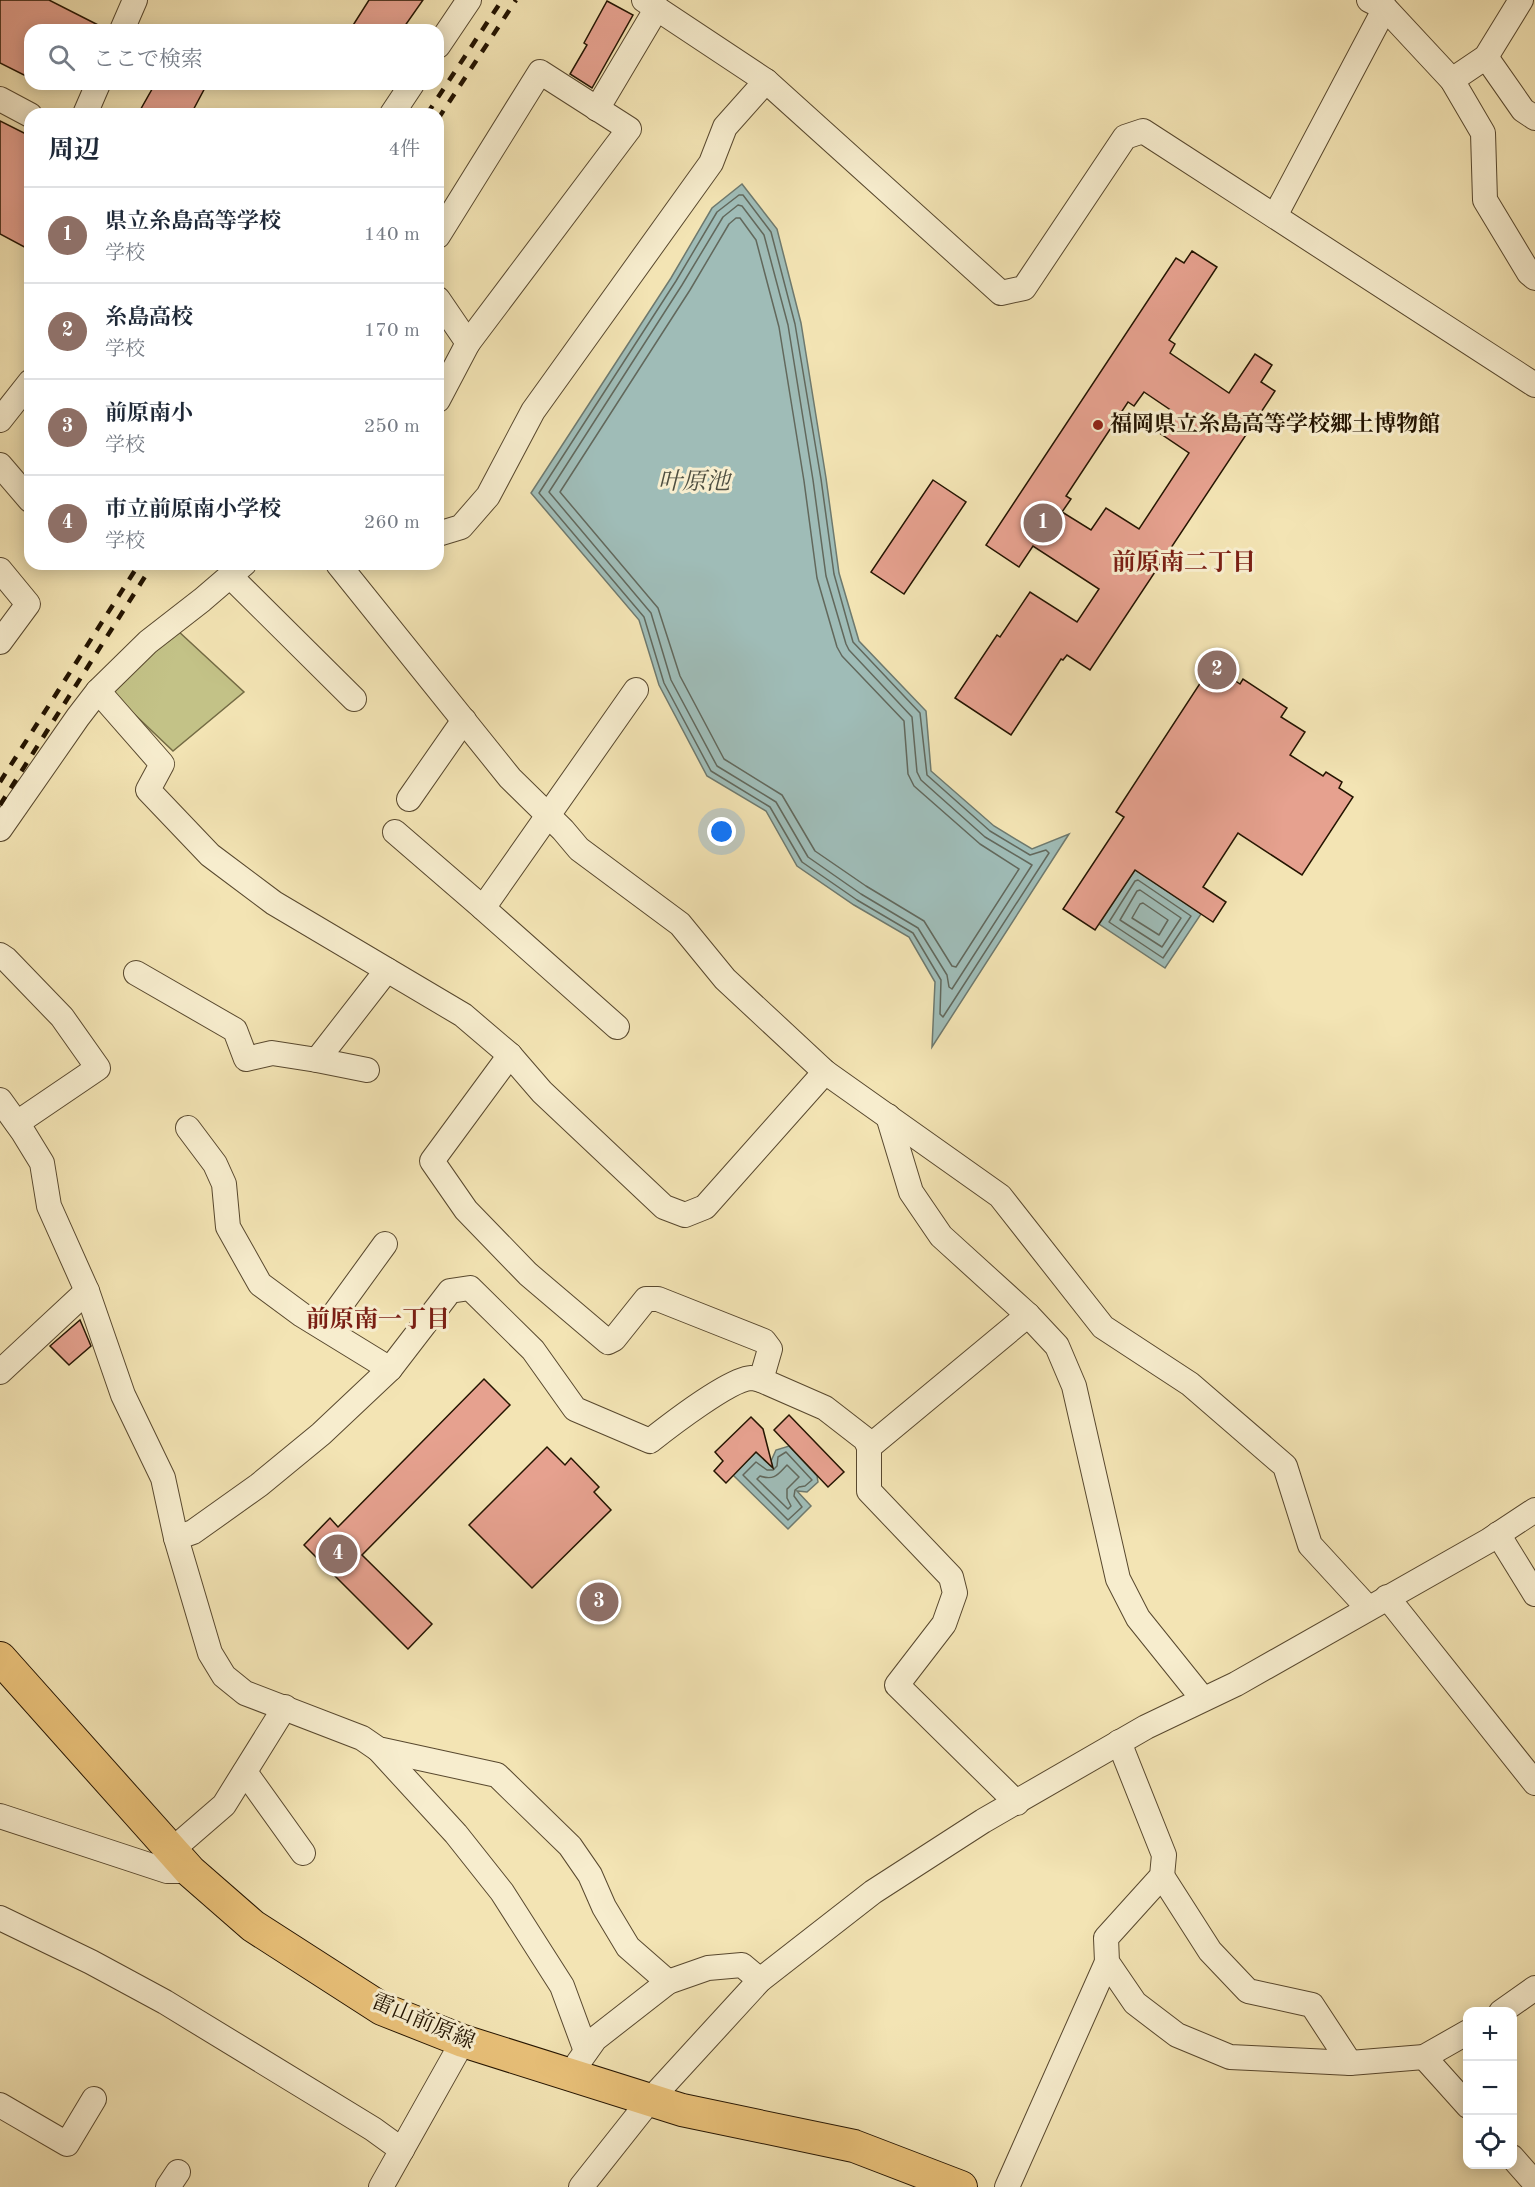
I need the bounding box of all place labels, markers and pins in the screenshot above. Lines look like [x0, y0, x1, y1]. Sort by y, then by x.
place label: 福岡県立糸島高等学校郷土博物館 [1110, 411, 1440, 436]
marker: 福岡県立糸島高等学校郷土博物館 [1091, 418, 1105, 432]
pin: 1 [1024, 500, 1062, 546]
pin: 2 [1198, 648, 1236, 692]
pin: 4 [318, 1532, 358, 1576]
pin: 3 [580, 1580, 618, 1624]

